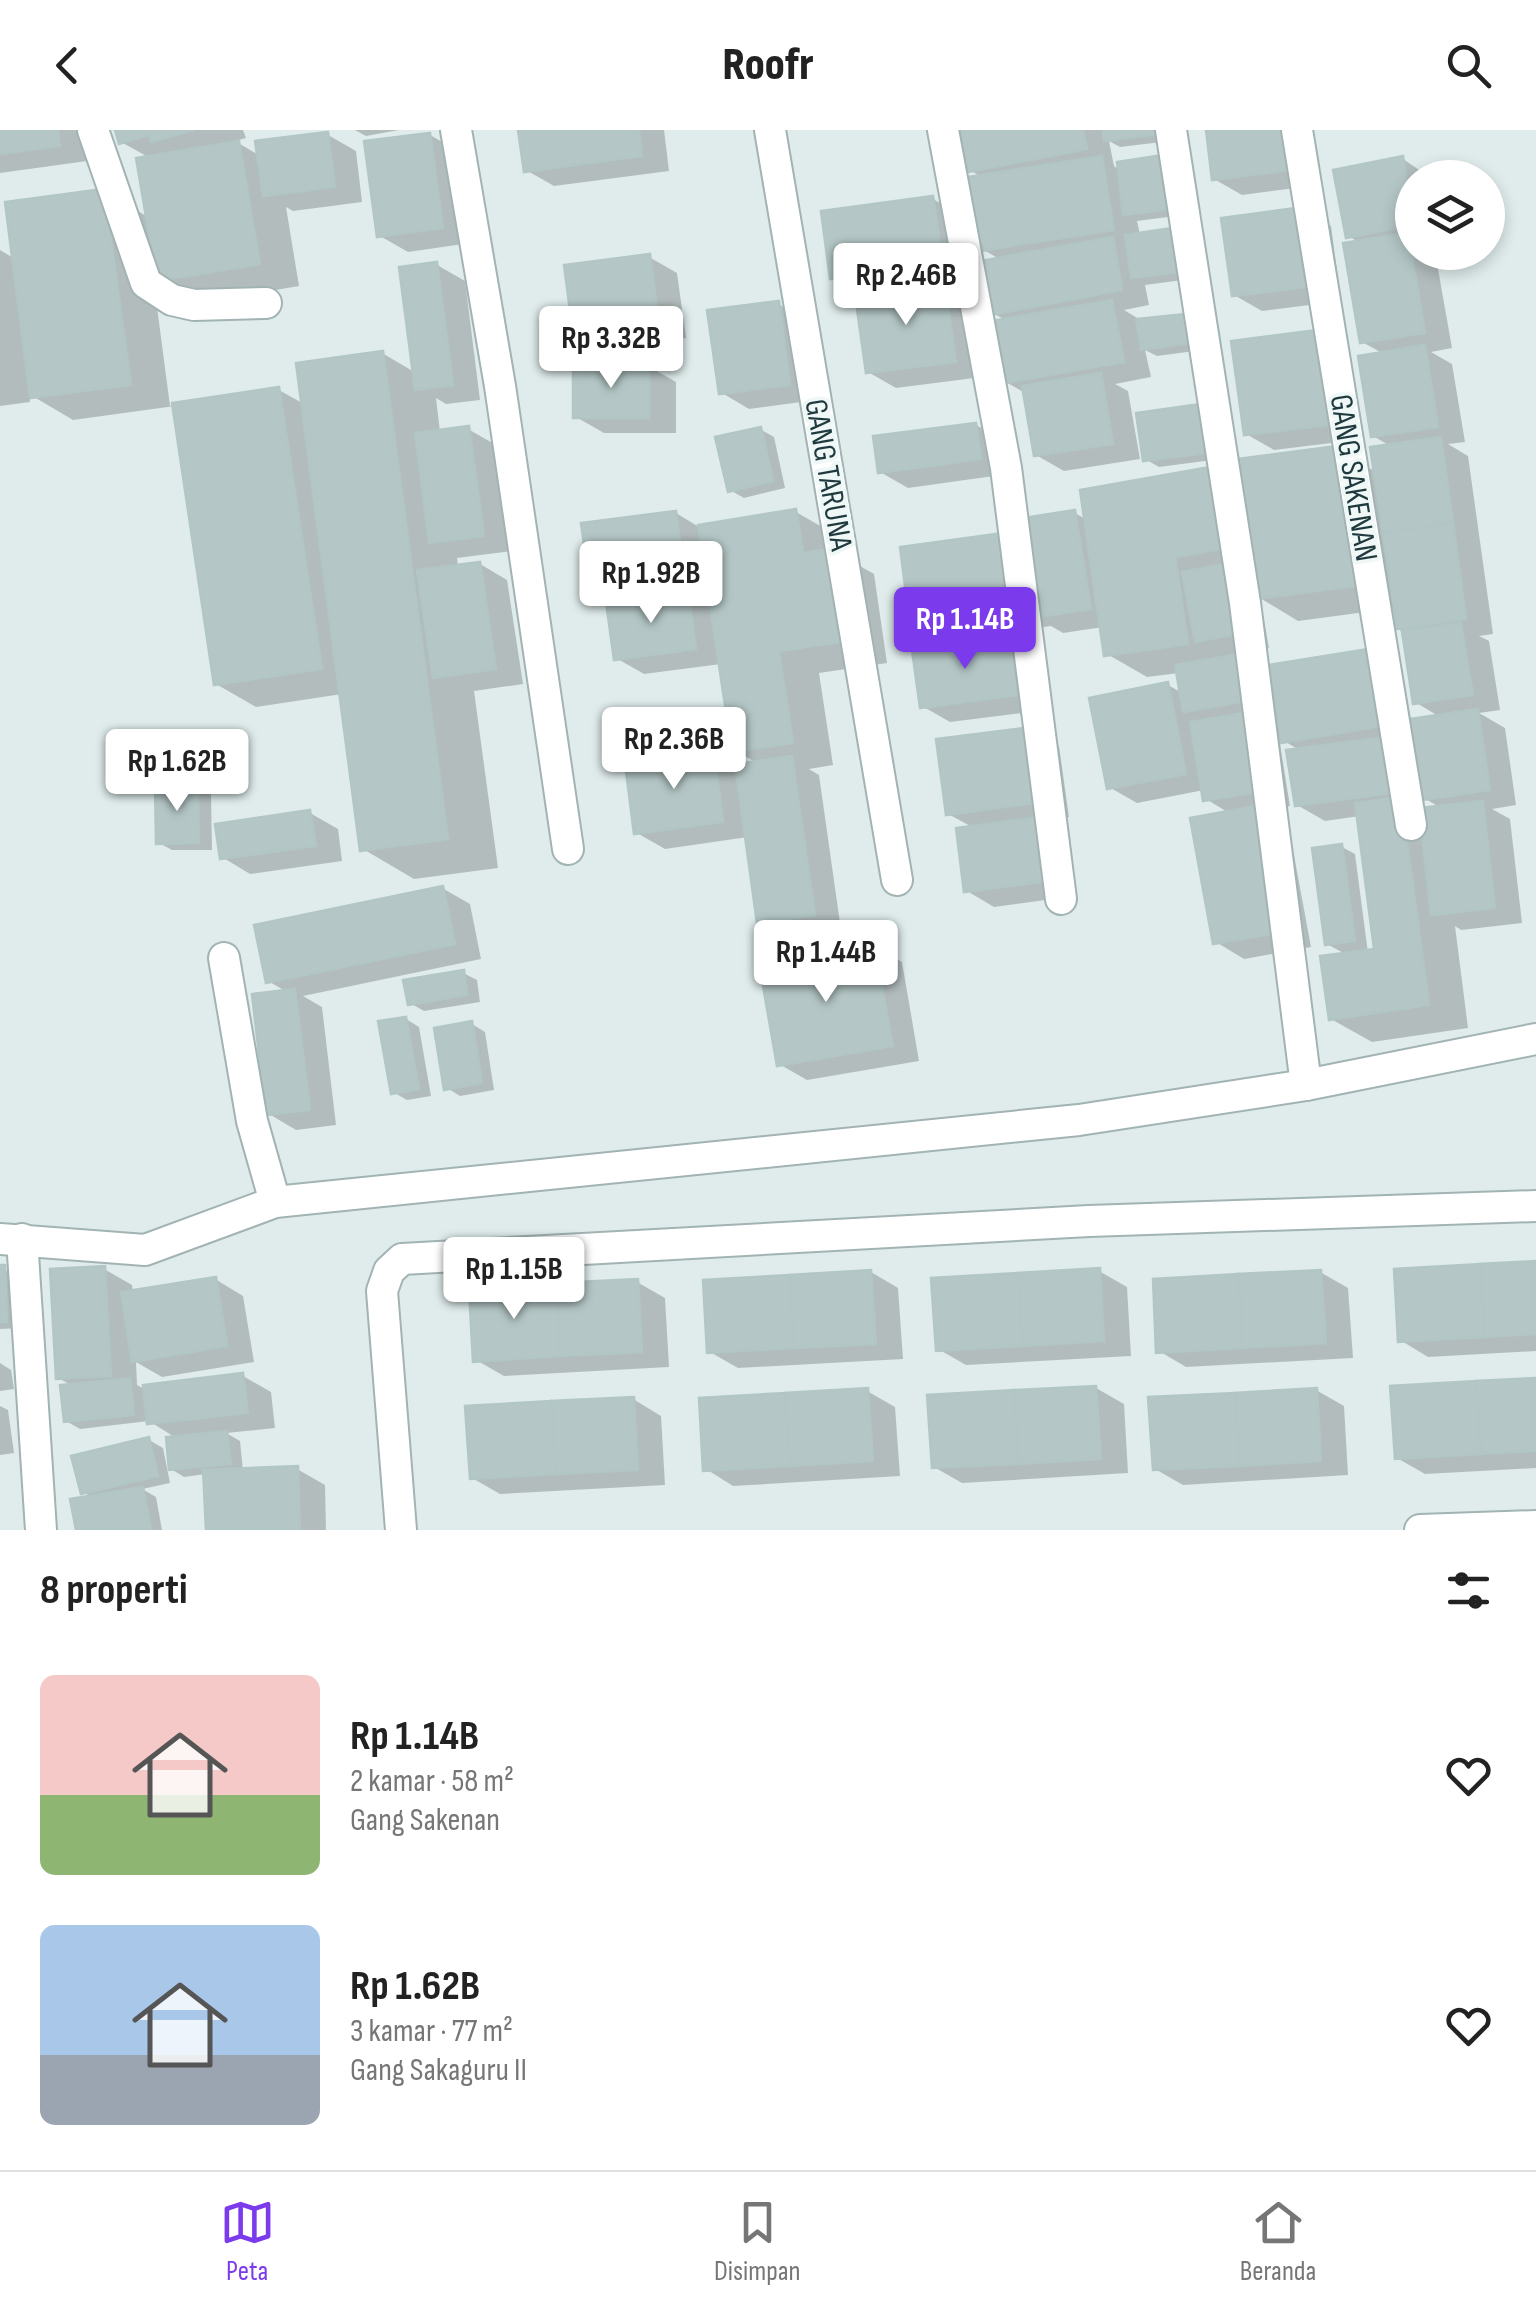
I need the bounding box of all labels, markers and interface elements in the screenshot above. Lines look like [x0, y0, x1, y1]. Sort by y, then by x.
icon: back [40, 38, 95, 93]
text: Roofr [722, 38, 814, 93]
icon: search [1441, 38, 1496, 93]
map controls [1395, 160, 1505, 270]
button: layers [1395, 160, 1505, 270]
pin: Rp 2.46B [803, 243, 1009, 328]
text: Rp 2.46B [855, 256, 957, 295]
pin: Rp 3.32B [508, 306, 714, 391]
text: Rp 3.32B [561, 319, 661, 358]
street label: GANG SAKENAN [1321, 392, 1385, 564]
street label: GANG TARUNA [796, 396, 861, 554]
pin: Rp 1.92B [548, 541, 754, 626]
text: Rp 1.92B [601, 554, 701, 593]
pin: Rp 1.14B [862, 587, 1068, 672]
text: Rp 1.14B [916, 600, 1014, 639]
pin: Rp 2.36B [571, 707, 777, 792]
text: Rp 2.36B [624, 720, 724, 759]
pin: Rp 1.62B [74, 729, 280, 814]
text: Rp 1.62B [128, 742, 226, 781]
pin: Rp 1.44B [723, 920, 929, 1005]
text: Rp 1.44B [776, 933, 876, 972]
pin: Rp 1.15B [411, 1237, 617, 1322]
text: Rp 1.15B [465, 1250, 563, 1289]
icon: filters [1441, 1563, 1496, 1618]
text: 8 properti [40, 1565, 188, 1616]
text: Rp 1.14B [350, 1711, 479, 1762]
icon: home [120, 1715, 240, 1835]
icon: heart [1441, 1748, 1496, 1803]
text: 2 kamar · 58 m² [350, 1762, 514, 1801]
text: Gang Sakenan [350, 1801, 500, 1840]
text: Rp 1.62B [350, 1961, 480, 2012]
icon: home [120, 1965, 240, 2085]
icon: heart [1441, 1998, 1496, 2053]
text: 3 kamar · 77 m² [350, 2012, 513, 2051]
text: Gang Sakaguru II [350, 2051, 527, 2090]
tab: Peta [220, 2195, 275, 2288]
tab: Disimpan [714, 2195, 801, 2288]
tab: Beranda [1240, 2195, 1316, 2288]

